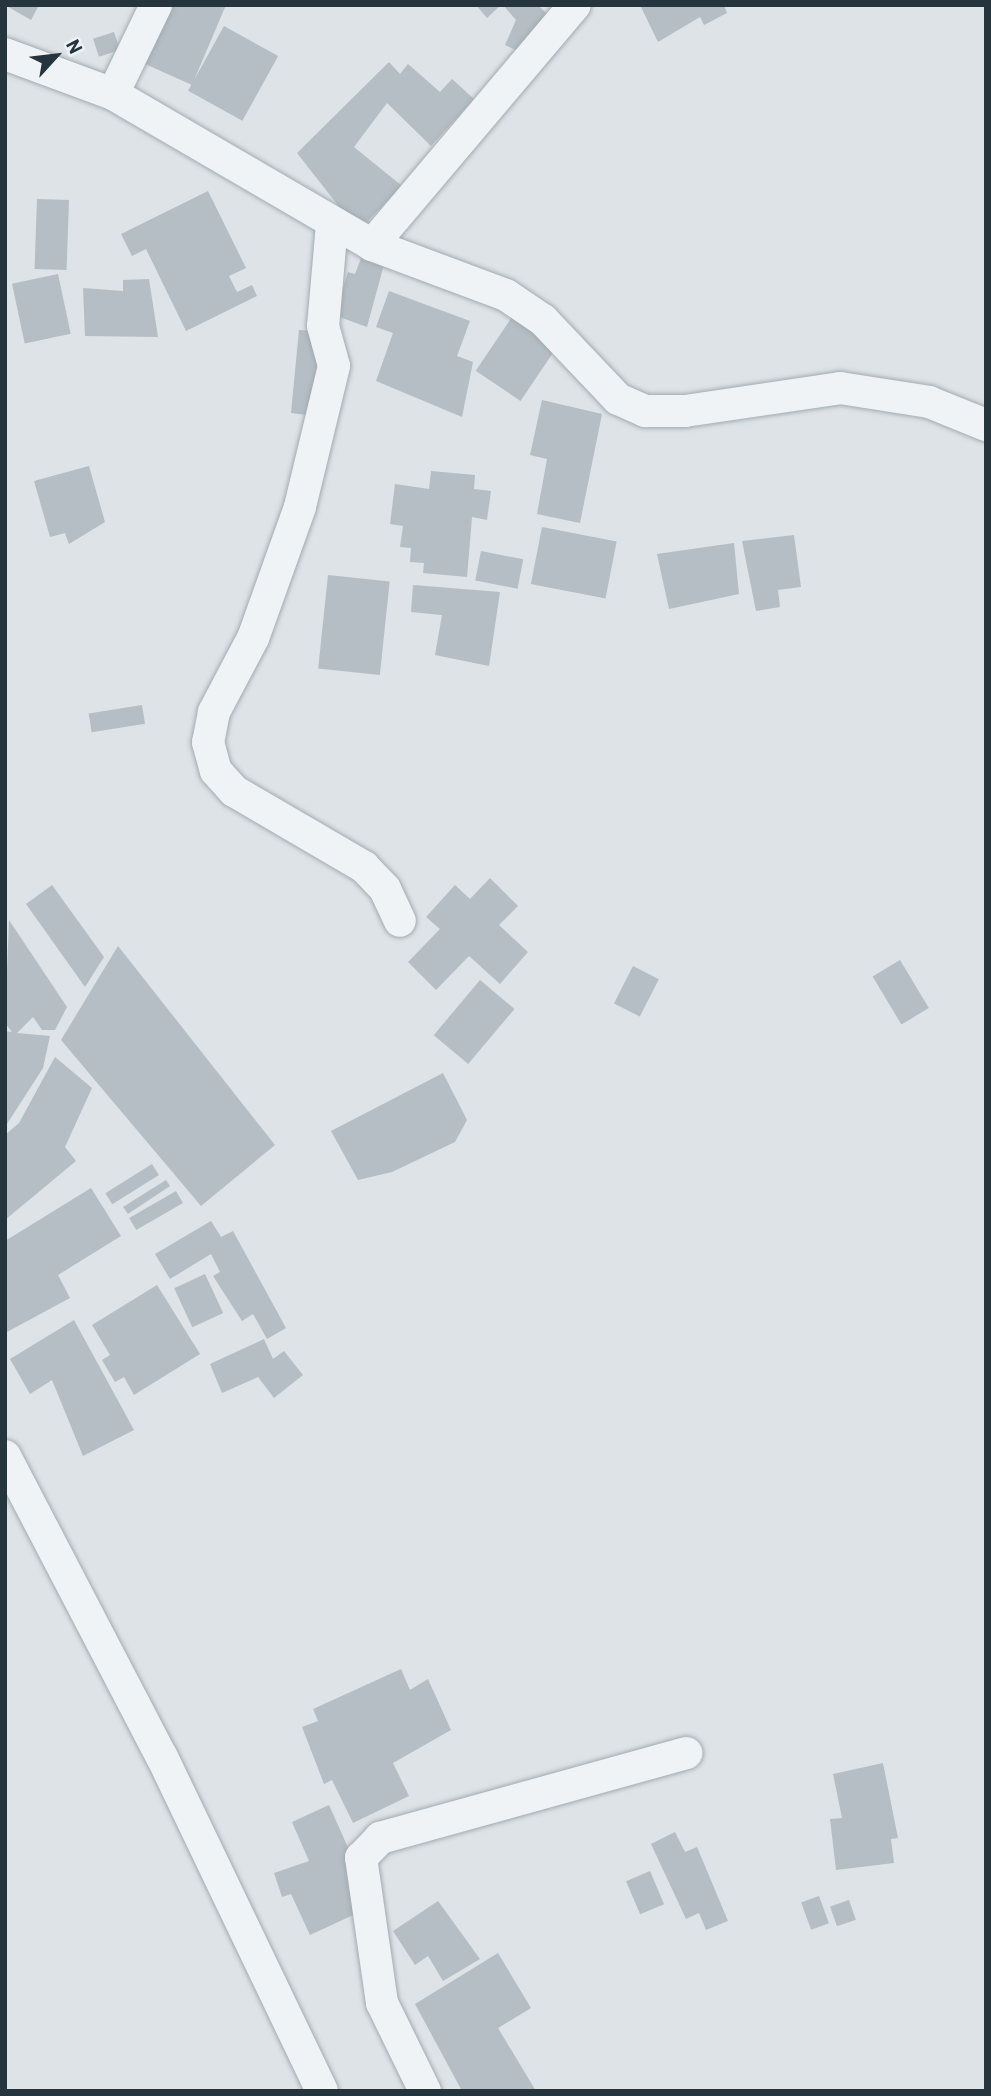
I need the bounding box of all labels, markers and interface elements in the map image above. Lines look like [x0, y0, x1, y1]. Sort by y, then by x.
north arrow [21, 21, 91, 91]
text: N [62, 35, 88, 57]

